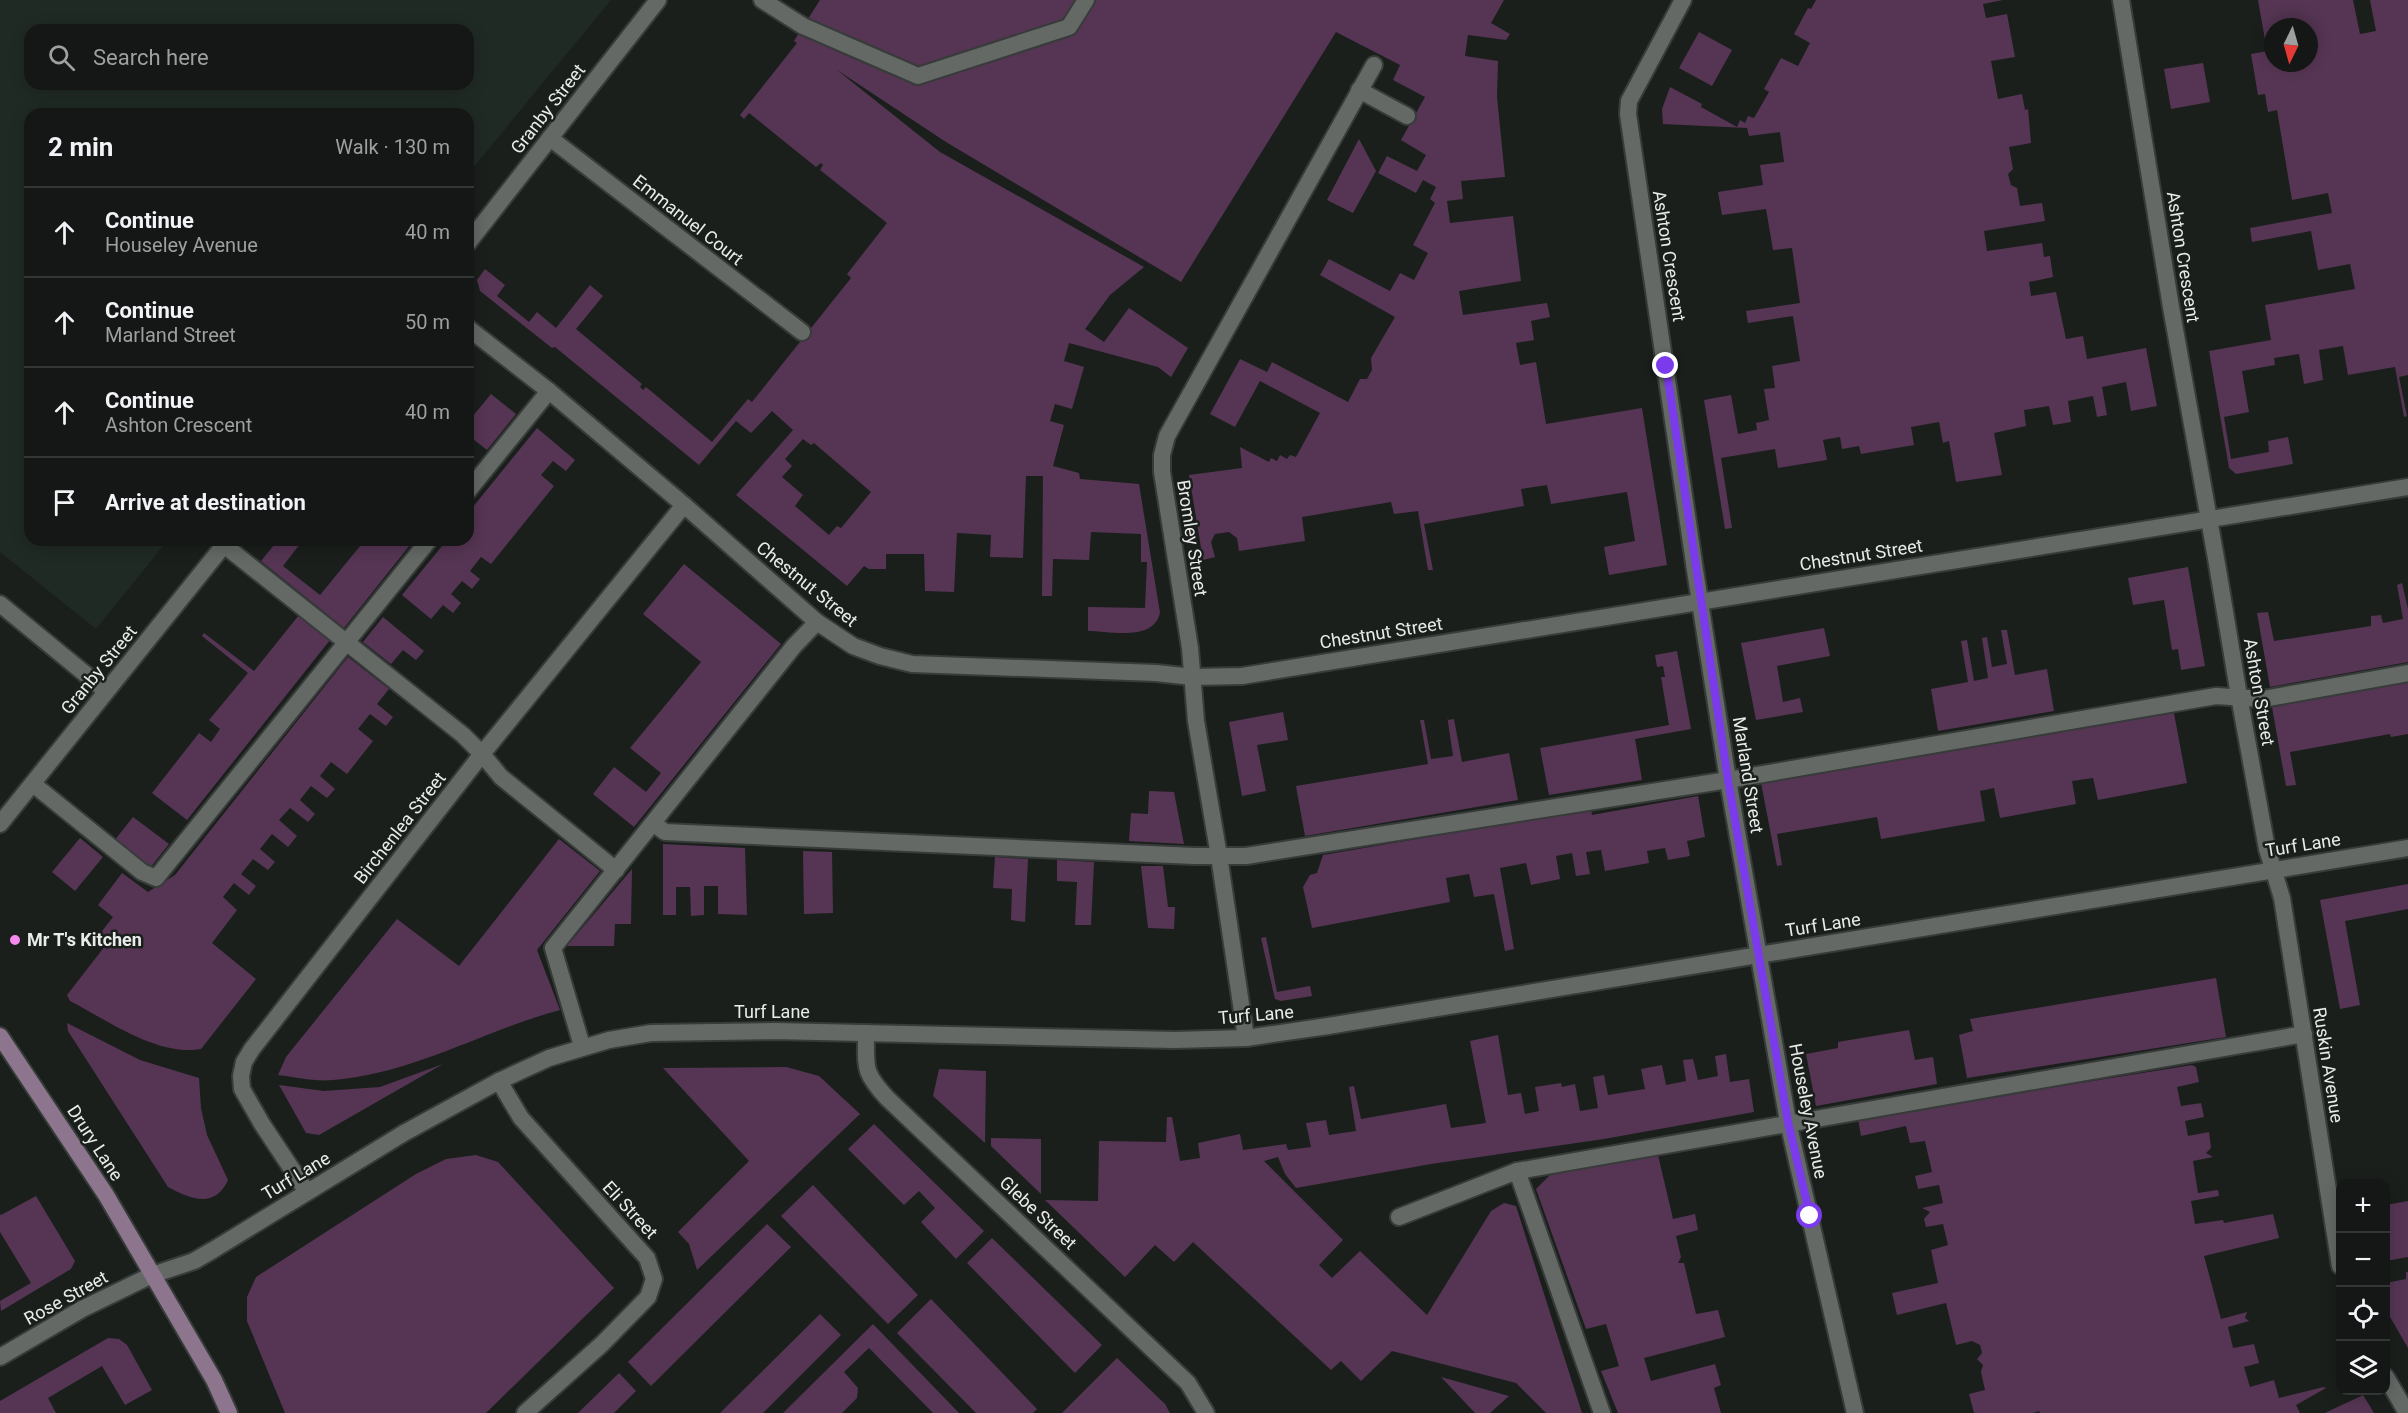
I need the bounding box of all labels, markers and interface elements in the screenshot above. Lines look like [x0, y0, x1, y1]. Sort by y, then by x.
north arrow [2264, 18, 2318, 72]
search box [24, 24, 474, 90]
icon: search [45, 41, 78, 74]
text: Search here [93, 45, 209, 70]
street label: Granby Street [506, 60, 589, 158]
text: 2 min [48, 132, 113, 162]
text: Walk · 130 m [335, 135, 450, 159]
street label: Emmanuel Court [629, 170, 748, 269]
street label: Ashton Crescent [1649, 189, 1690, 323]
street label: Ashton Crescent [2163, 190, 2204, 324]
text: Continue [105, 208, 194, 233]
icon: ahead [48, 216, 81, 249]
text: 40 m [405, 220, 450, 244]
text: Houseley Avenue [105, 233, 258, 257]
text: Continue [105, 298, 194, 323]
icon: ahead [48, 306, 81, 339]
text: 50 m [405, 310, 450, 334]
text: Marland Street [105, 323, 236, 347]
route end [1652, 352, 1678, 378]
text: Continue [105, 388, 194, 413]
icon: ahead [48, 396, 81, 429]
text: 40 m [405, 400, 450, 424]
text: Ashton Crescent [105, 413, 252, 437]
street label: Bromley Street [1173, 478, 1212, 598]
icon: arrive [48, 486, 81, 519]
text: Arrive at destination [105, 490, 306, 515]
street label: Chestnut Street [1798, 534, 1924, 575]
street label: Chestnut Street [752, 536, 862, 631]
street label: Chestnut Street [1318, 612, 1444, 653]
street label: Granby Street [56, 621, 141, 718]
street label: Ashton Street [2240, 637, 2279, 747]
street label: Marland Street [1729, 715, 1768, 835]
street label: Birchenlea Street [349, 768, 450, 888]
street label: Turf Lane [2264, 828, 2342, 861]
street label: Turf Lane [1784, 908, 1862, 941]
place label: Mr T's Kitchen [27, 929, 142, 950]
marker: Mr T's Kitchen [8, 933, 22, 947]
street label: Turf Lane [734, 1001, 810, 1022]
street label: Turf Lane [1217, 1001, 1295, 1028]
street label: Ruskin Avenue [2309, 1005, 2348, 1124]
street label: Houseley Avenue [1785, 1041, 1832, 1180]
street label: Drury Lane [63, 1101, 128, 1185]
street label: Turf Lane [258, 1147, 334, 1204]
street label: Glebe Street [995, 1172, 1081, 1254]
street label: Eli Street [598, 1177, 662, 1243]
map controls [2336, 1179, 2390, 1395]
button: + [2336, 1179, 2390, 1233]
route start [1796, 1202, 1822, 1228]
button: − [2336, 1233, 2390, 1287]
street label: Rose Street [20, 1266, 111, 1329]
button: locate [2336, 1287, 2390, 1341]
button: layers [2336, 1341, 2390, 1395]

